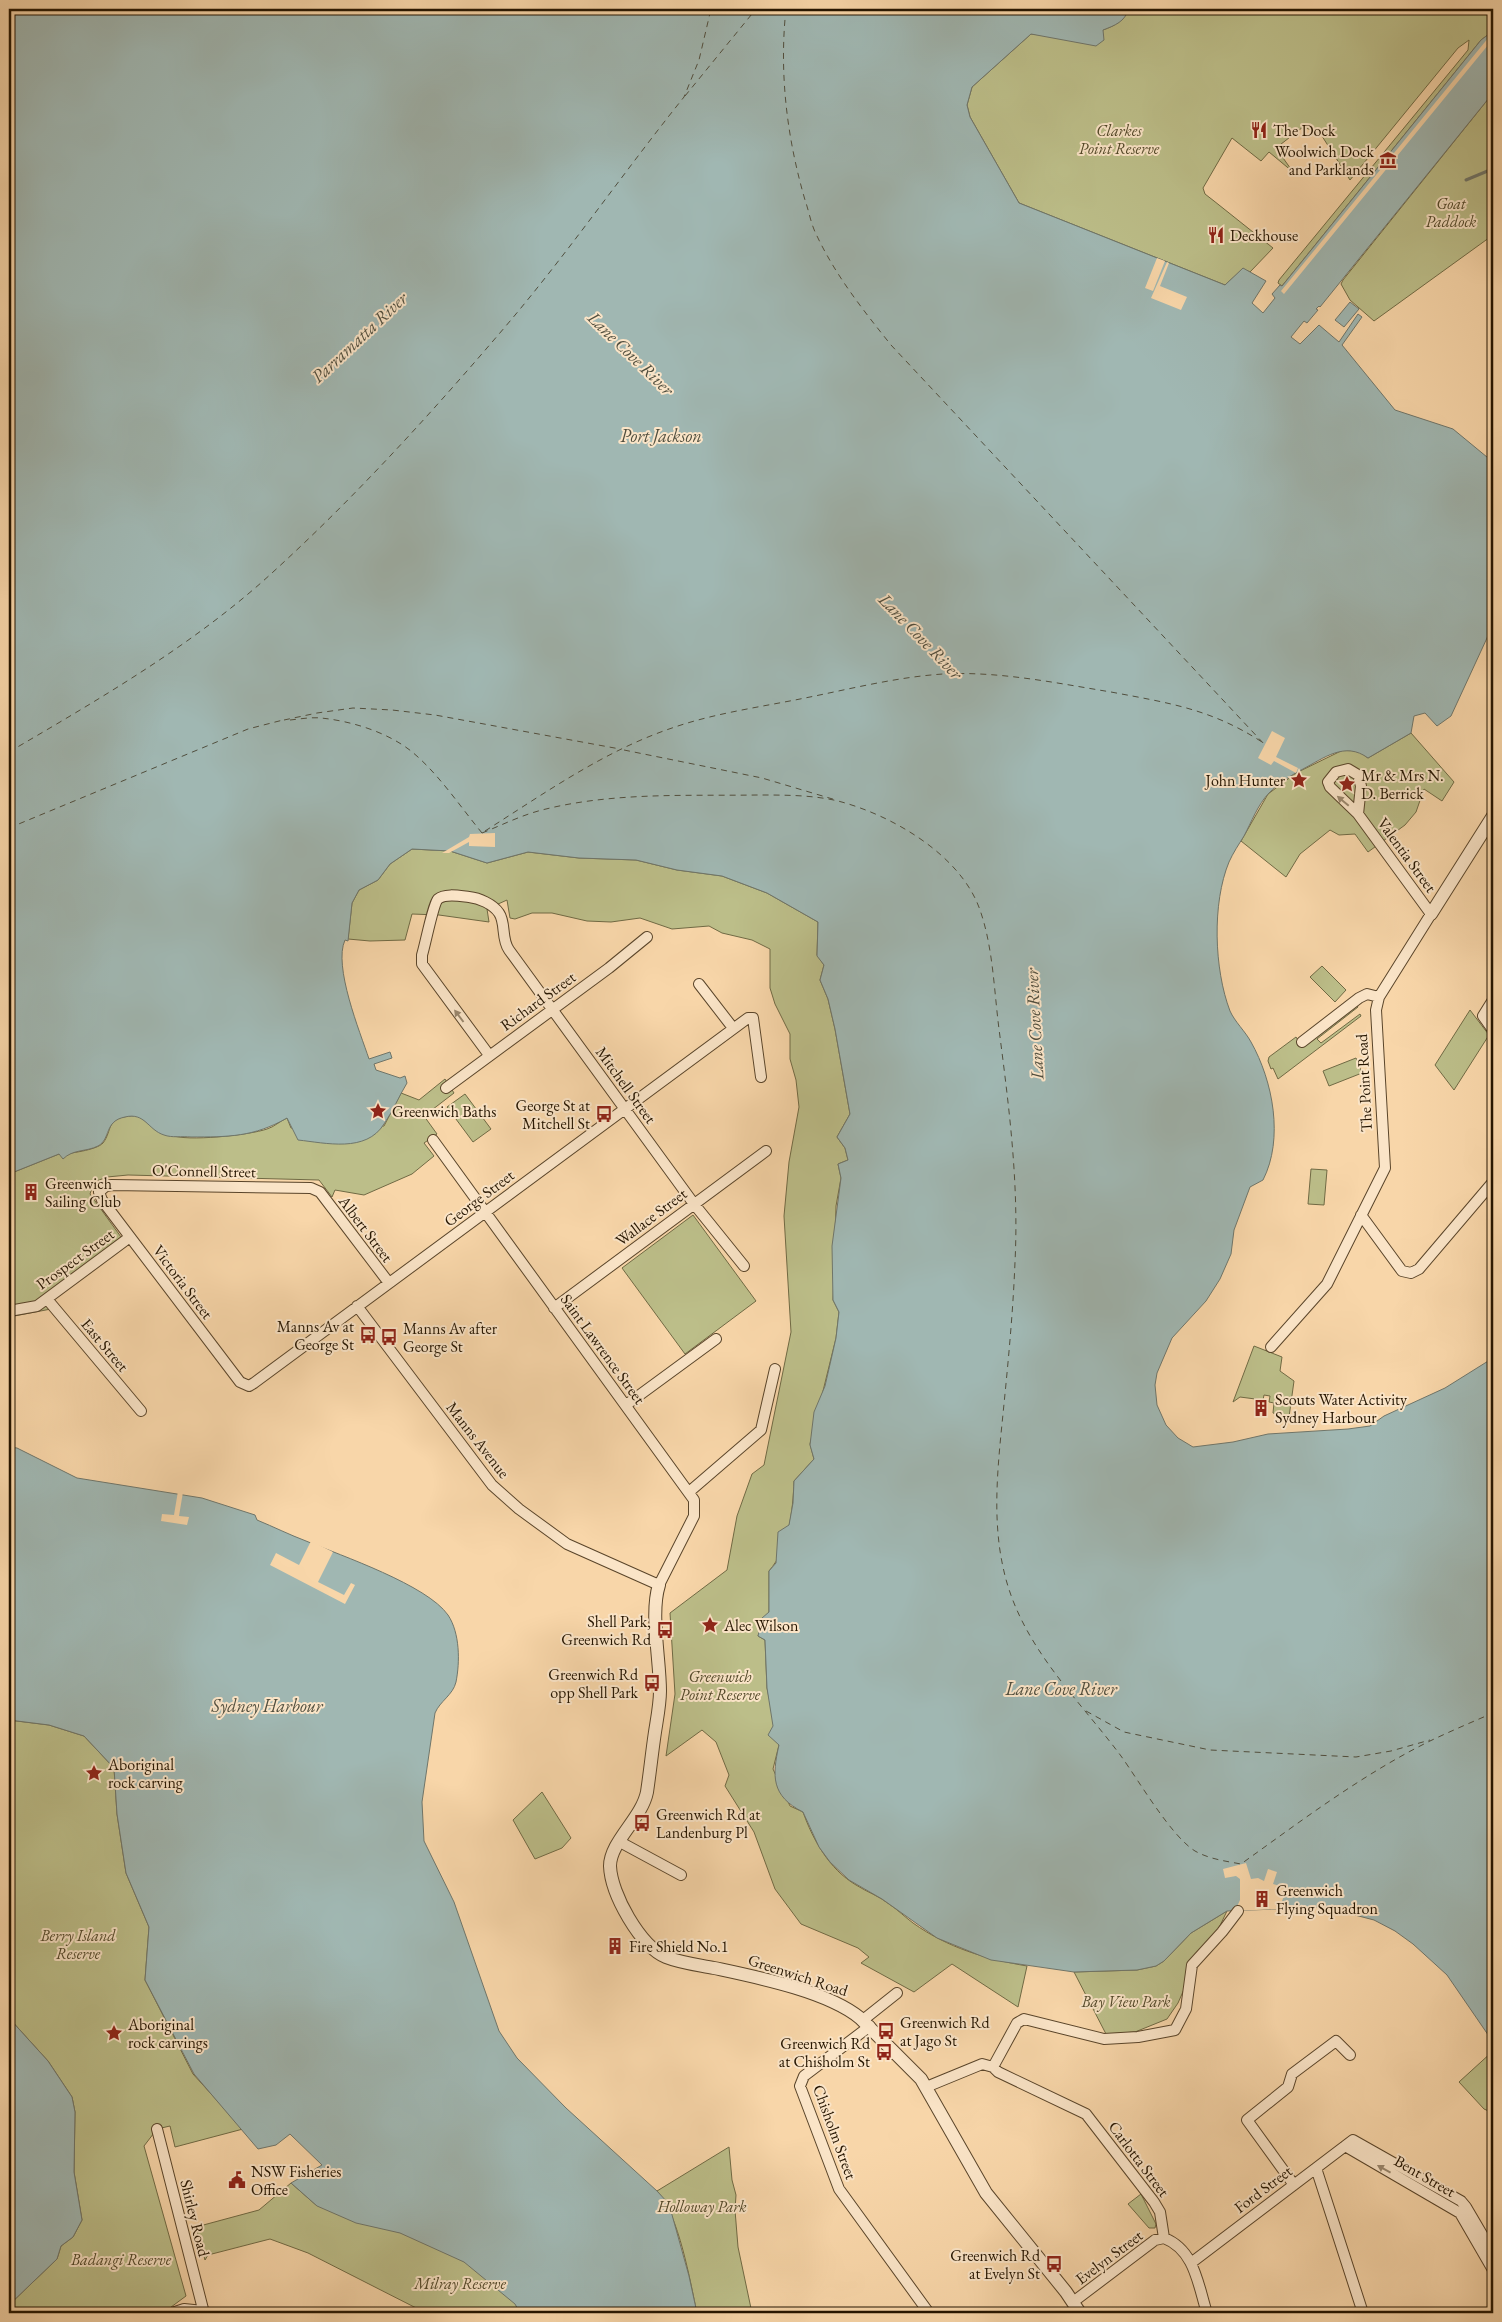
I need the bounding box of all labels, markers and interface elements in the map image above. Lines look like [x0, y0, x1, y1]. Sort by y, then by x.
park label: Clarkes Point Reserve [1079, 120, 1160, 159]
restaurant icon: The Dock [1249, 120, 1269, 140]
place label: The Dock [1273, 120, 1336, 141]
place label: Woolwich Dock and Parklands [1275, 141, 1374, 180]
museum icon: Woolwich Dock and Parklands [1378, 150, 1398, 170]
park label: Goat Paddock [1426, 193, 1477, 232]
restaurant icon: Deckhouse [1206, 225, 1226, 245]
place label: Deckhouse [1230, 225, 1298, 246]
water label: Parramatta River [306, 286, 413, 387]
water label: Lane Cove River [582, 305, 680, 401]
water label: Port Jackson [620, 424, 702, 447]
water label: Lane Cove River [873, 587, 969, 685]
place label: Mr & Mrs N. D. Berrick [1361, 765, 1444, 804]
place label: John Hunter [1204, 770, 1286, 791]
place icon: John Hunter [1289, 770, 1309, 790]
place icon: Mr & Mrs N. D. Berrick [1337, 774, 1357, 794]
one-way arrow [1337, 796, 1350, 807]
street label: Valentia Street [1373, 813, 1441, 897]
street label: Richard Street [496, 967, 580, 1035]
water label: Lane Cove River [1020, 967, 1048, 1081]
one-way arrow [454, 1010, 465, 1023]
street label: The Point Road [1351, 1032, 1377, 1133]
street label: Mitchell Street [591, 1042, 661, 1128]
place label: George St at Mitchell St [516, 1095, 590, 1134]
place icon: Greenwich Baths [368, 1101, 388, 1121]
place label: Greenwich Baths [392, 1101, 496, 1122]
bus stop icon: George St at Mitchell St [594, 1104, 614, 1124]
street label: O'Connell Street [152, 1160, 256, 1182]
street label: George Street [440, 1165, 518, 1231]
place label: Greenwich Sailing Club [45, 1173, 121, 1212]
building icon: Greenwich Sailing Club [21, 1182, 41, 1202]
street label: Wallace Street [611, 1183, 691, 1251]
street label: Albert Street [334, 1191, 398, 1267]
street label: Prospect Street [32, 1224, 118, 1294]
street label: Victoria Street [148, 1241, 218, 1323]
street label: Saint Lawrence Street [556, 1290, 650, 1408]
street label: East Street [77, 1314, 133, 1376]
place label: Manns Av at George St [277, 1316, 354, 1355]
place label: Manns Av after George St [403, 1318, 498, 1357]
bus stop icon: Manns Av at George St [358, 1325, 378, 1345]
bus stop icon: Manns Av after George St [379, 1327, 399, 1347]
place label: Scouts Water Activity Sydney Harbour [1275, 1389, 1408, 1428]
street label: Manns Avenue [442, 1397, 514, 1483]
building icon: Scouts Water Activity Sydney Harbour [1251, 1398, 1271, 1418]
place label: Shell Park, Greenwich Rd [561, 1611, 652, 1650]
place icon: Alec Wilson [700, 1615, 720, 1635]
place label: Alec Wilson [723, 1615, 799, 1636]
bus stop icon: Shell Park, Greenwich Rd [655, 1620, 675, 1640]
place label: Greenwich Rd opp Shell Park [548, 1664, 639, 1703]
park label: Greenwich Point Reserve [680, 1666, 761, 1705]
bus stop icon: Greenwich Rd opp Shell Park [642, 1673, 662, 1693]
water label: Lane Cove River [1004, 1677, 1118, 1700]
water label: Sydney Harbour [211, 1694, 324, 1718]
place label: Aboriginal rock carving [107, 1754, 184, 1793]
place icon: Aboriginal rock carving [84, 1763, 104, 1783]
place label: Greenwich Rd at Landenburg Pl [656, 1804, 760, 1843]
bus stop icon: Greenwich Rd at Landenburg Pl [632, 1813, 652, 1833]
place label: Greenwich Flying Squadron [1276, 1880, 1379, 1919]
building icon: Greenwich Flying Squadron [1252, 1889, 1272, 1909]
park label: Berry Island Reserve [39, 1925, 116, 1964]
building icon: Fire Shield No.1 [605, 1936, 625, 1956]
place label: Fire Shield No.1 [629, 1936, 728, 1957]
street label: Greenwich Road [745, 1949, 851, 2001]
park label: Bay View Park [1080, 1991, 1171, 2012]
place label: Greenwich Rd at Jago St [900, 2012, 991, 2051]
place label: Aboriginal rock carvings [127, 2014, 208, 2053]
bus stop icon: Greenwich Rd at Jago St [876, 2021, 896, 2041]
place icon: Aboriginal rock carvings [104, 2023, 124, 2043]
place label: Greenwich Rd at Chisholm St [779, 2033, 871, 2072]
bus stop icon: Greenwich Rd at Chisholm St [874, 2042, 894, 2062]
street label: Chisholm Street [808, 2082, 862, 2182]
street label: Carlotta Street [1104, 2117, 1174, 2201]
street label: Bent Street [1391, 2150, 1459, 2202]
street label: Ford Street [1230, 2160, 1296, 2218]
place label: NSW Fisheries Office [251, 2161, 341, 2200]
one-way arrow [1377, 2165, 1391, 2174]
public building icon: NSW Fisheries Office [227, 2170, 247, 2190]
street label: Shirley Road [175, 2177, 215, 2260]
park label: Holloway Park [656, 2196, 747, 2217]
street label: Evelyn Street [1071, 2225, 1147, 2289]
place label: Greenwich Rd at Evelyn St [950, 2245, 1041, 2284]
park label: Badangi Reserve [70, 2249, 172, 2270]
bus stop icon: Greenwich Rd at Evelyn St [1044, 2254, 1064, 2274]
park label: Milray Reserve [413, 2273, 506, 2294]

